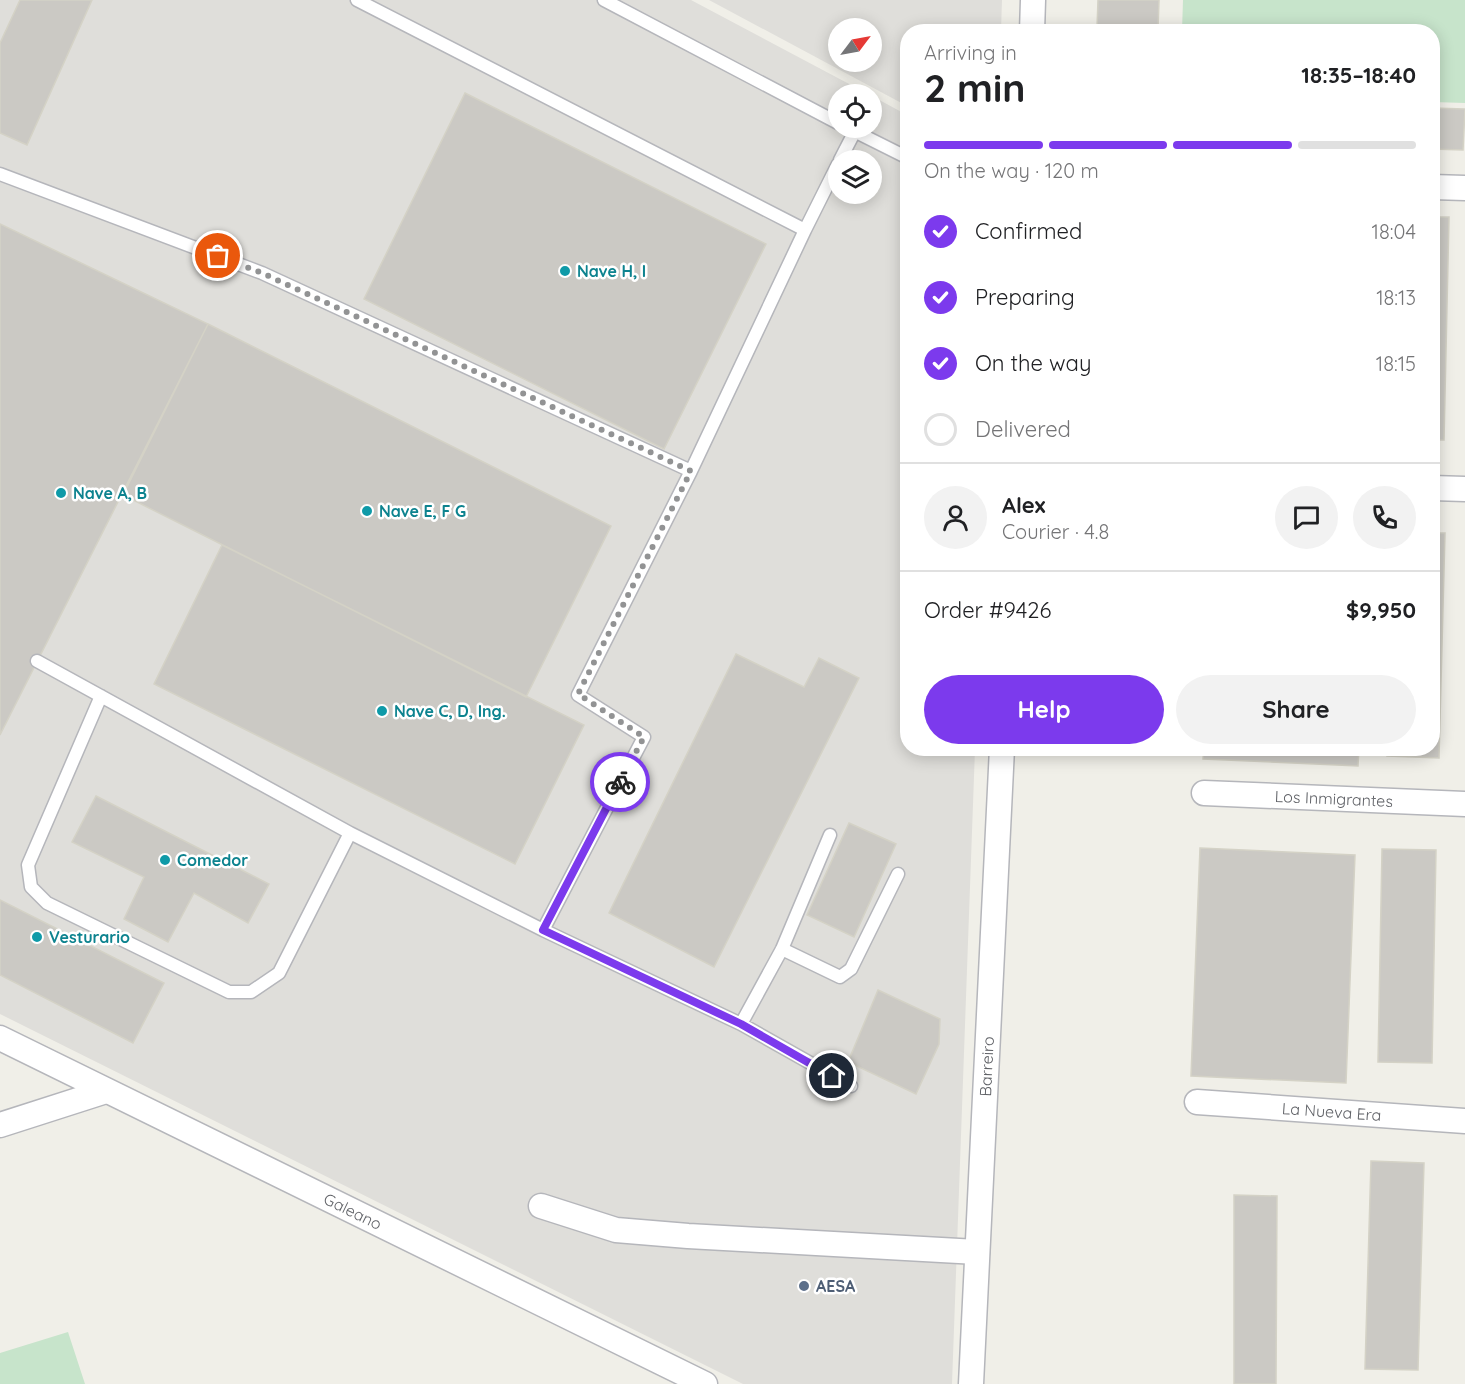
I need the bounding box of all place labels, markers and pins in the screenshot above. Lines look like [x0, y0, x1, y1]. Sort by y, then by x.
pin [192, 230, 243, 281]
place label: Nave H, I [577, 261, 646, 281]
marker: Nave H, I [558, 264, 572, 278]
place label: Nave A, B [73, 483, 147, 503]
marker: Nave A, B [54, 486, 68, 500]
place label: Nave E, F G [379, 501, 466, 521]
marker: Nave E, F G [360, 504, 374, 518]
place label: Nave C, D, Ing. [394, 701, 506, 721]
marker: Nave C, D, Ing. [375, 704, 389, 718]
place label: Comedor [177, 850, 248, 870]
marker: Comedor [158, 853, 172, 867]
place label: Vesturario [49, 927, 130, 947]
marker: Vesturario [30, 930, 44, 944]
pin [806, 1050, 857, 1101]
place label: AESA [816, 1276, 856, 1296]
marker: AESA [797, 1279, 811, 1293]

